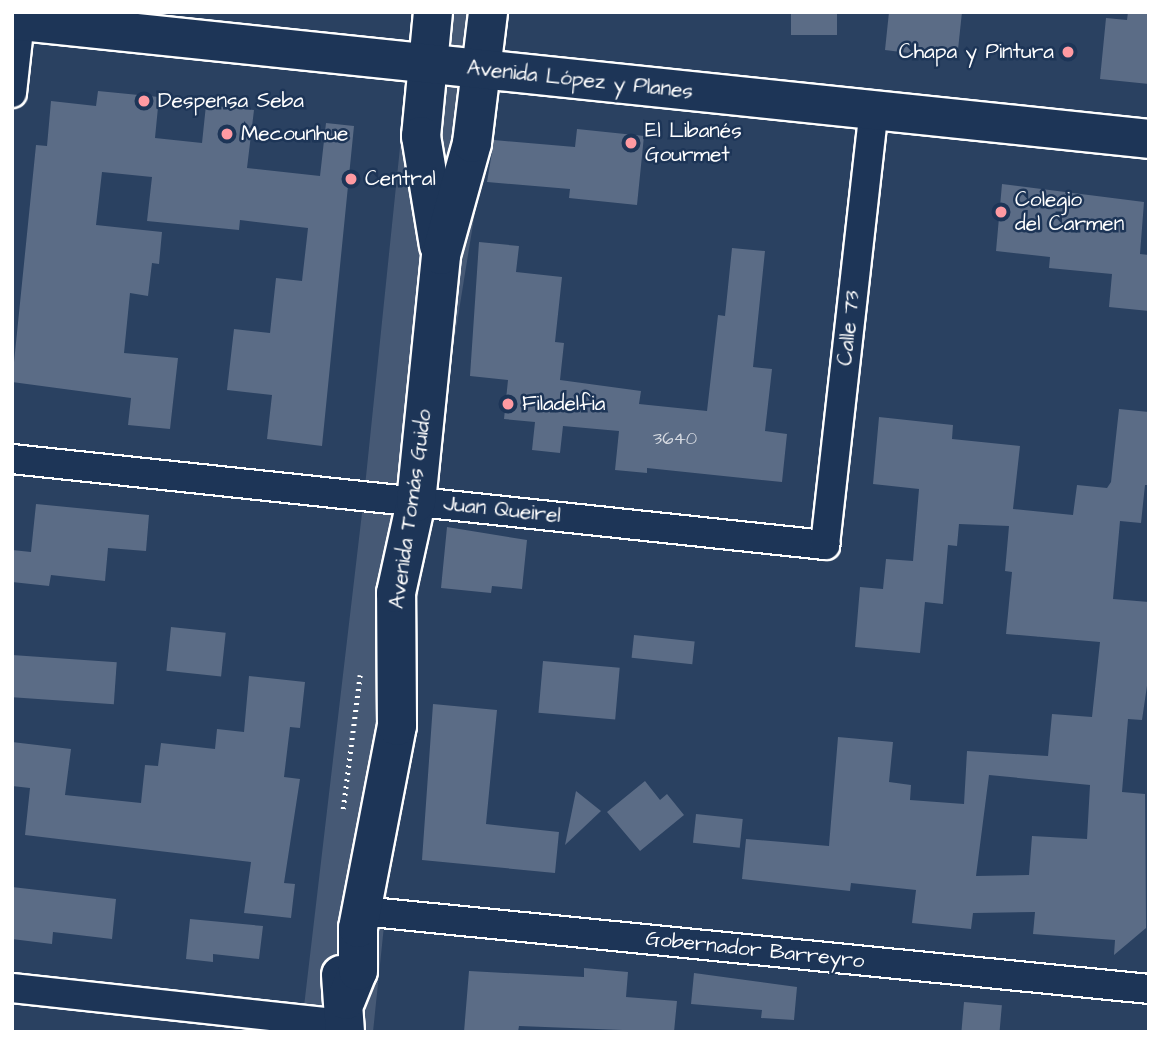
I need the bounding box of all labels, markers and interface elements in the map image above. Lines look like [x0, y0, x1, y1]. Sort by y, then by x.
place label: Chapa y Pintura [899, 39, 1054, 65]
marker: Chapa y Pintura [1060, 44, 1076, 60]
street label: Avenida López y Planes [466, 56, 694, 104]
place label: Despensa Seba [158, 88, 304, 114]
marker: Despensa Seba [136, 93, 152, 109]
place label: El Libanés Gourmet [645, 118, 742, 168]
place label: Mecounhue [241, 121, 348, 147]
marker: Mecounhue [219, 126, 235, 142]
marker: El Libanés Gourmet [623, 135, 639, 151]
place label: Central [365, 166, 436, 192]
marker: Central [343, 171, 359, 187]
place label: Colegio del Carmen [1015, 187, 1124, 237]
marker: Colegio del Carmen [993, 204, 1009, 220]
street label: Calle 73 [833, 289, 865, 367]
place label: Filadelfia [522, 391, 605, 417]
marker: Filadelfia [500, 396, 516, 412]
street label: Avenida Tomás Guido [385, 408, 437, 610]
house number: 3640 [653, 428, 697, 450]
street label: Juan Queirel [442, 491, 562, 529]
street label: Gobernador Barreyro [644, 926, 866, 974]

